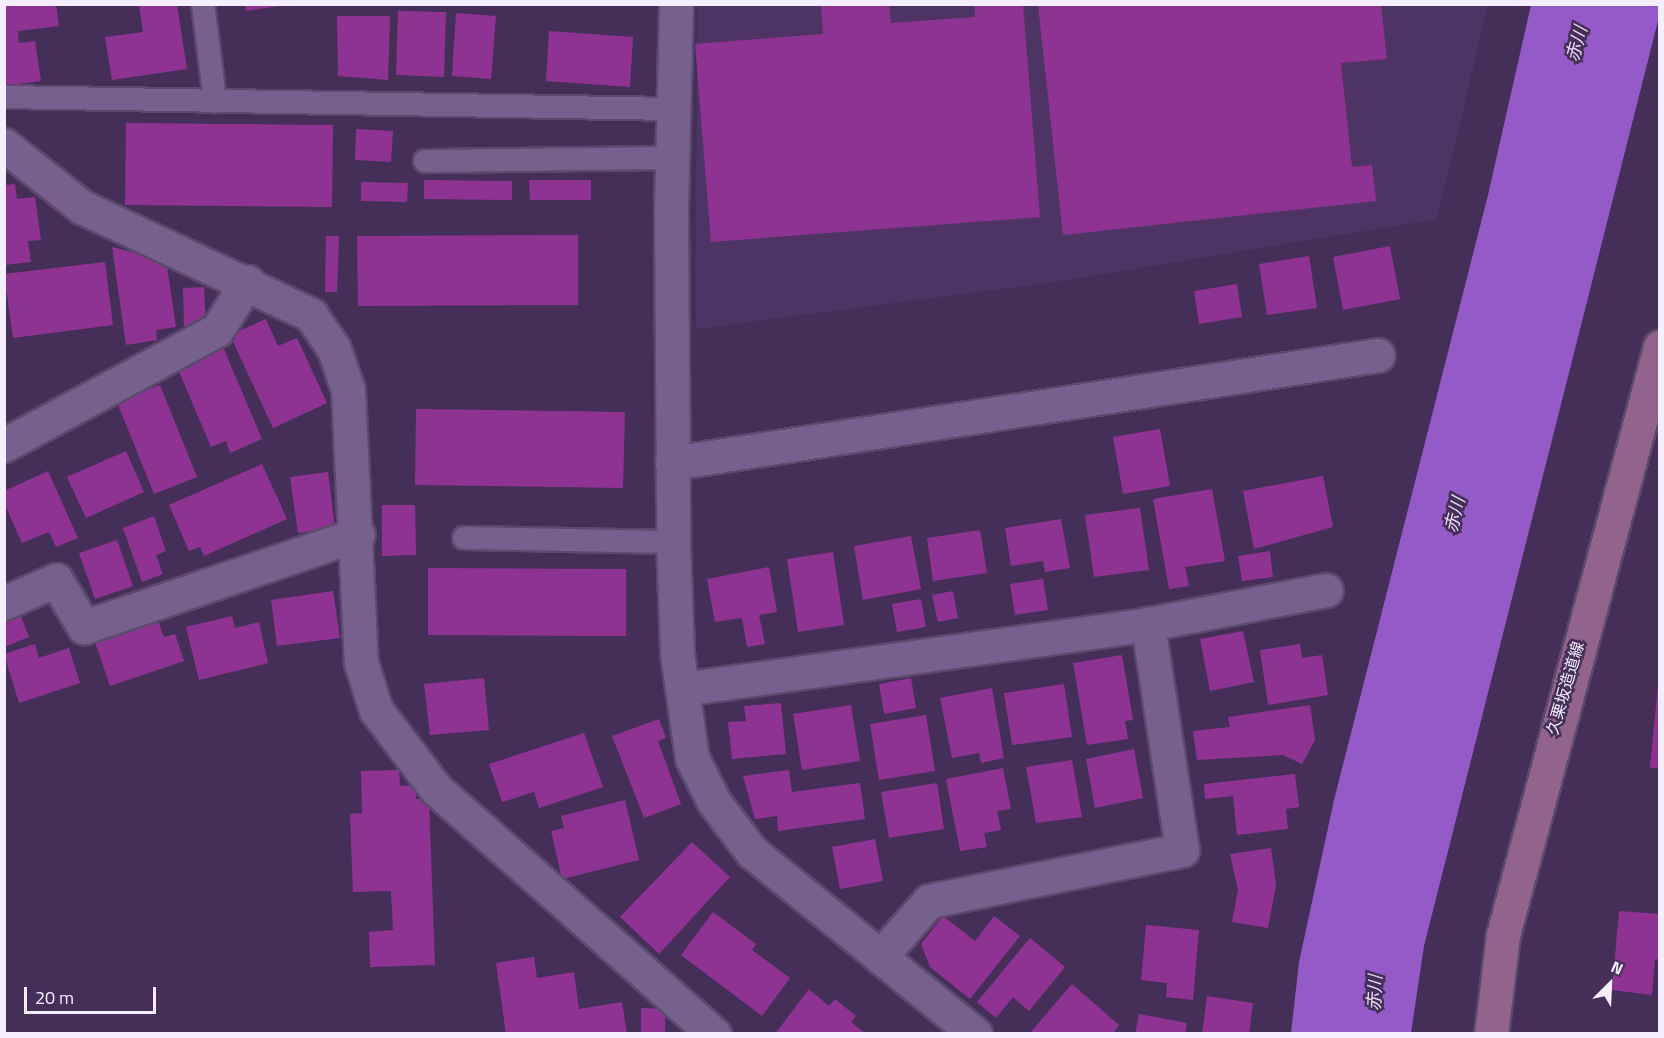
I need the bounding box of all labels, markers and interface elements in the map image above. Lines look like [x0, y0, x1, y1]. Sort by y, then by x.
water label: 赤川 [1562, 24, 1592, 64]
water label: 赤川 [1440, 495, 1470, 535]
street label: 久栗坂造道線 [1543, 639, 1587, 737]
north arrow [1580, 954, 1640, 1014]
text: N [1607, 954, 1627, 981]
water label: 赤川 [1363, 974, 1387, 1012]
scale bar [27, 975, 159, 1013]
text: 20 m [35, 984, 74, 1011]

